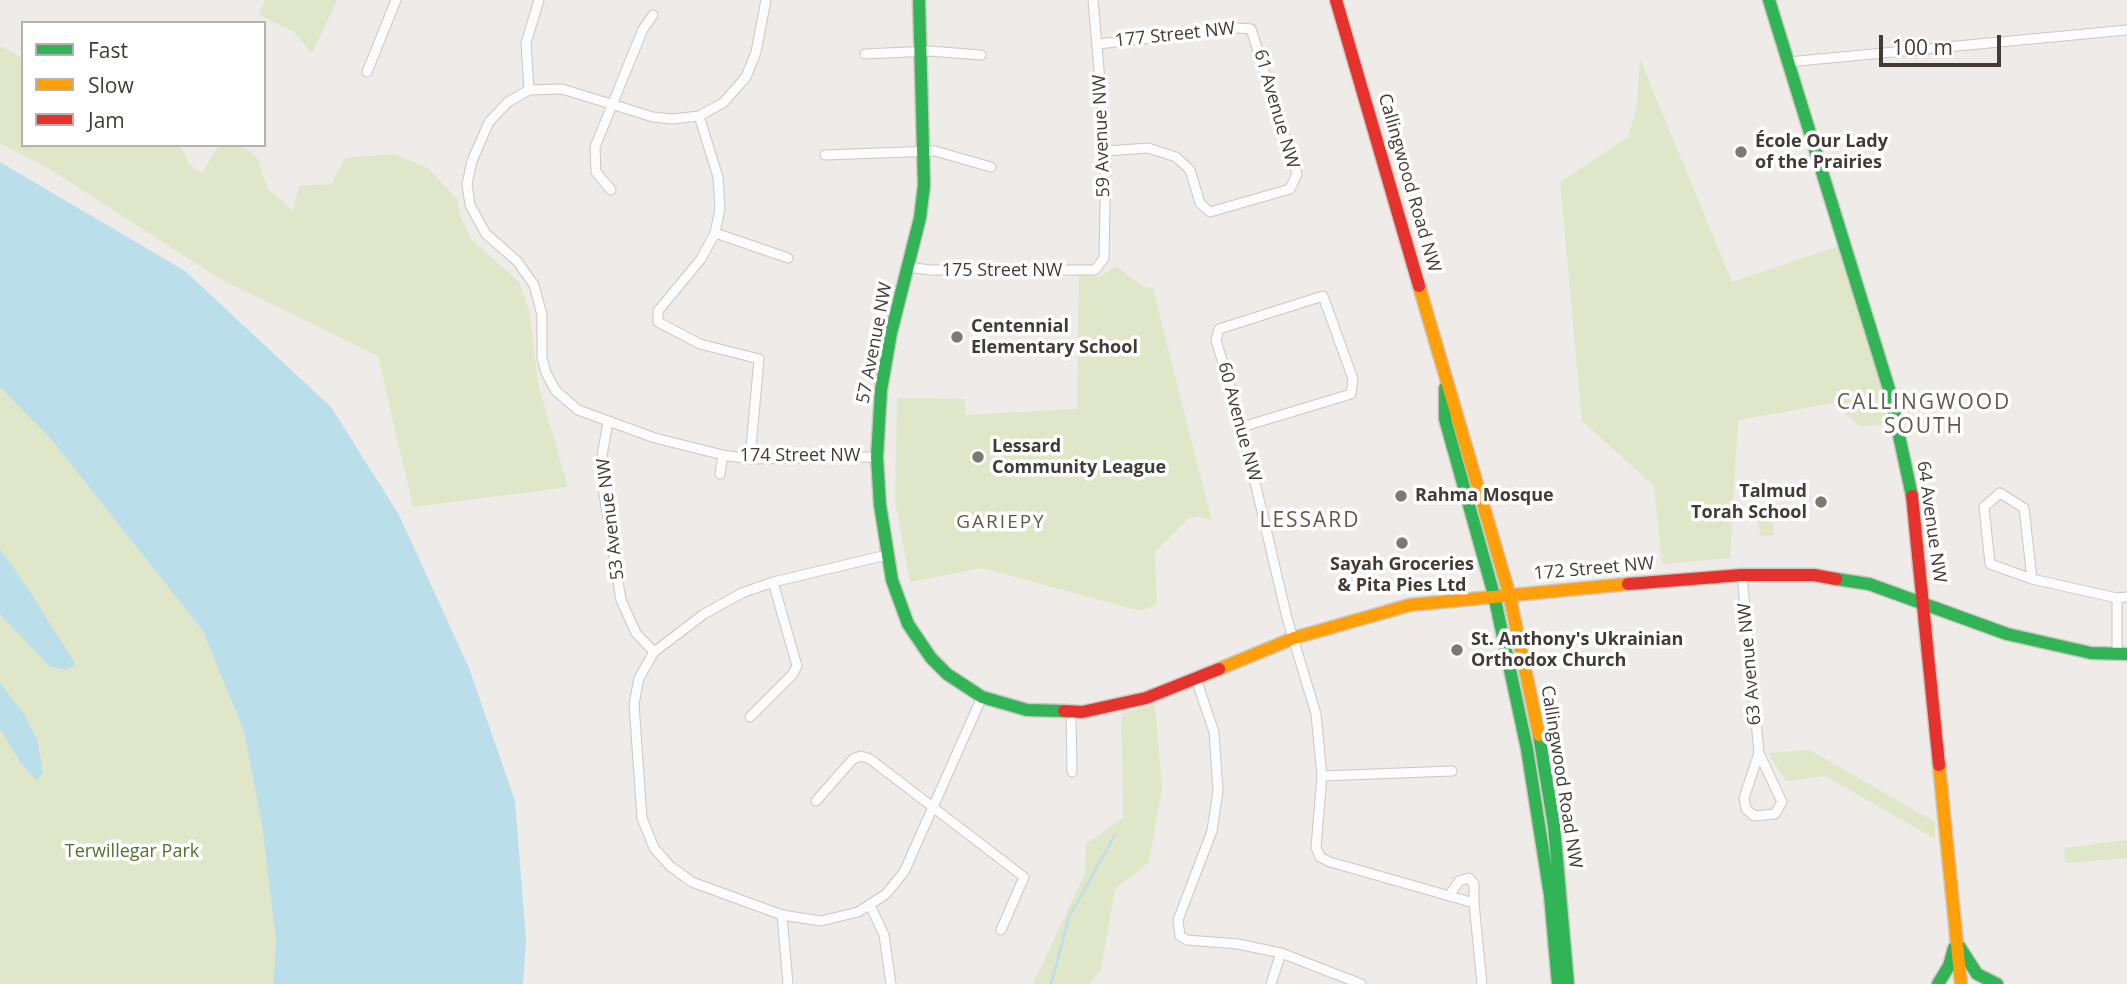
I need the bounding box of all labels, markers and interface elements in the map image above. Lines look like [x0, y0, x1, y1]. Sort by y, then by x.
street label: 177 Street NW [1114, 18, 1236, 52]
legend [21, 21, 266, 147]
scale bar [1882, 21, 2004, 65]
text: 100 m [1892, 33, 1953, 61]
text: Fast [88, 36, 128, 64]
street label: 61 Avenue NW [1249, 47, 1303, 171]
text: Slow [88, 71, 134, 99]
street label: 59 Avenue NW [1089, 74, 1115, 198]
street label: Callingwood Road NW [1373, 91, 1445, 275]
text: Jam [88, 106, 125, 134]
place label: École Our Lady of the Prairies [1755, 131, 1888, 174]
marker: École Our Lady of the Prairies [1733, 144, 1749, 160]
street label: 175 Street NW [942, 260, 1062, 282]
street label: 57 Avenue NW [853, 281, 897, 405]
place label: Centennial Elementary School [971, 316, 1138, 358]
marker: Centennial Elementary School [949, 329, 965, 345]
street label: 60 Avenue NW [1213, 360, 1265, 484]
district label: CALLINGWOOD SOUTH [1838, 390, 2010, 440]
place label: Lessard Community League [992, 436, 1166, 478]
street label: 174 Street NW [740, 445, 860, 467]
marker: Lessard Community League [970, 449, 986, 465]
street label: 53 Avenue NW [593, 457, 629, 581]
street label: 64 Avenue NW [1912, 460, 1950, 584]
place label: Talmud Torah School [1691, 481, 1807, 524]
place label: Rahma Mosque [1415, 485, 1554, 507]
marker: Rahma Mosque [1393, 488, 1409, 504]
marker: Talmud Torah School [1813, 494, 1829, 510]
district label: LESSARD [1260, 508, 1360, 534]
district label: GARIEPY [957, 512, 1045, 534]
marker: Sayah Groceries & Pita Pies Ltd [1394, 535, 1410, 551]
street label: 172 Street NW [1533, 553, 1655, 585]
place label: Sayah Groceries & Pita Pies Ltd [1330, 554, 1474, 596]
street label: 63 Avenue NW [1734, 602, 1766, 726]
place label: St. Anthony's Ukrainian Orthodox Church [1471, 629, 1683, 672]
marker: St. Anthony's Ukrainian Orthodox Church [1449, 642, 1465, 658]
street label: Callingwood Road NW [1536, 684, 1586, 870]
park label: Terwillegar Park [65, 841, 199, 863]

